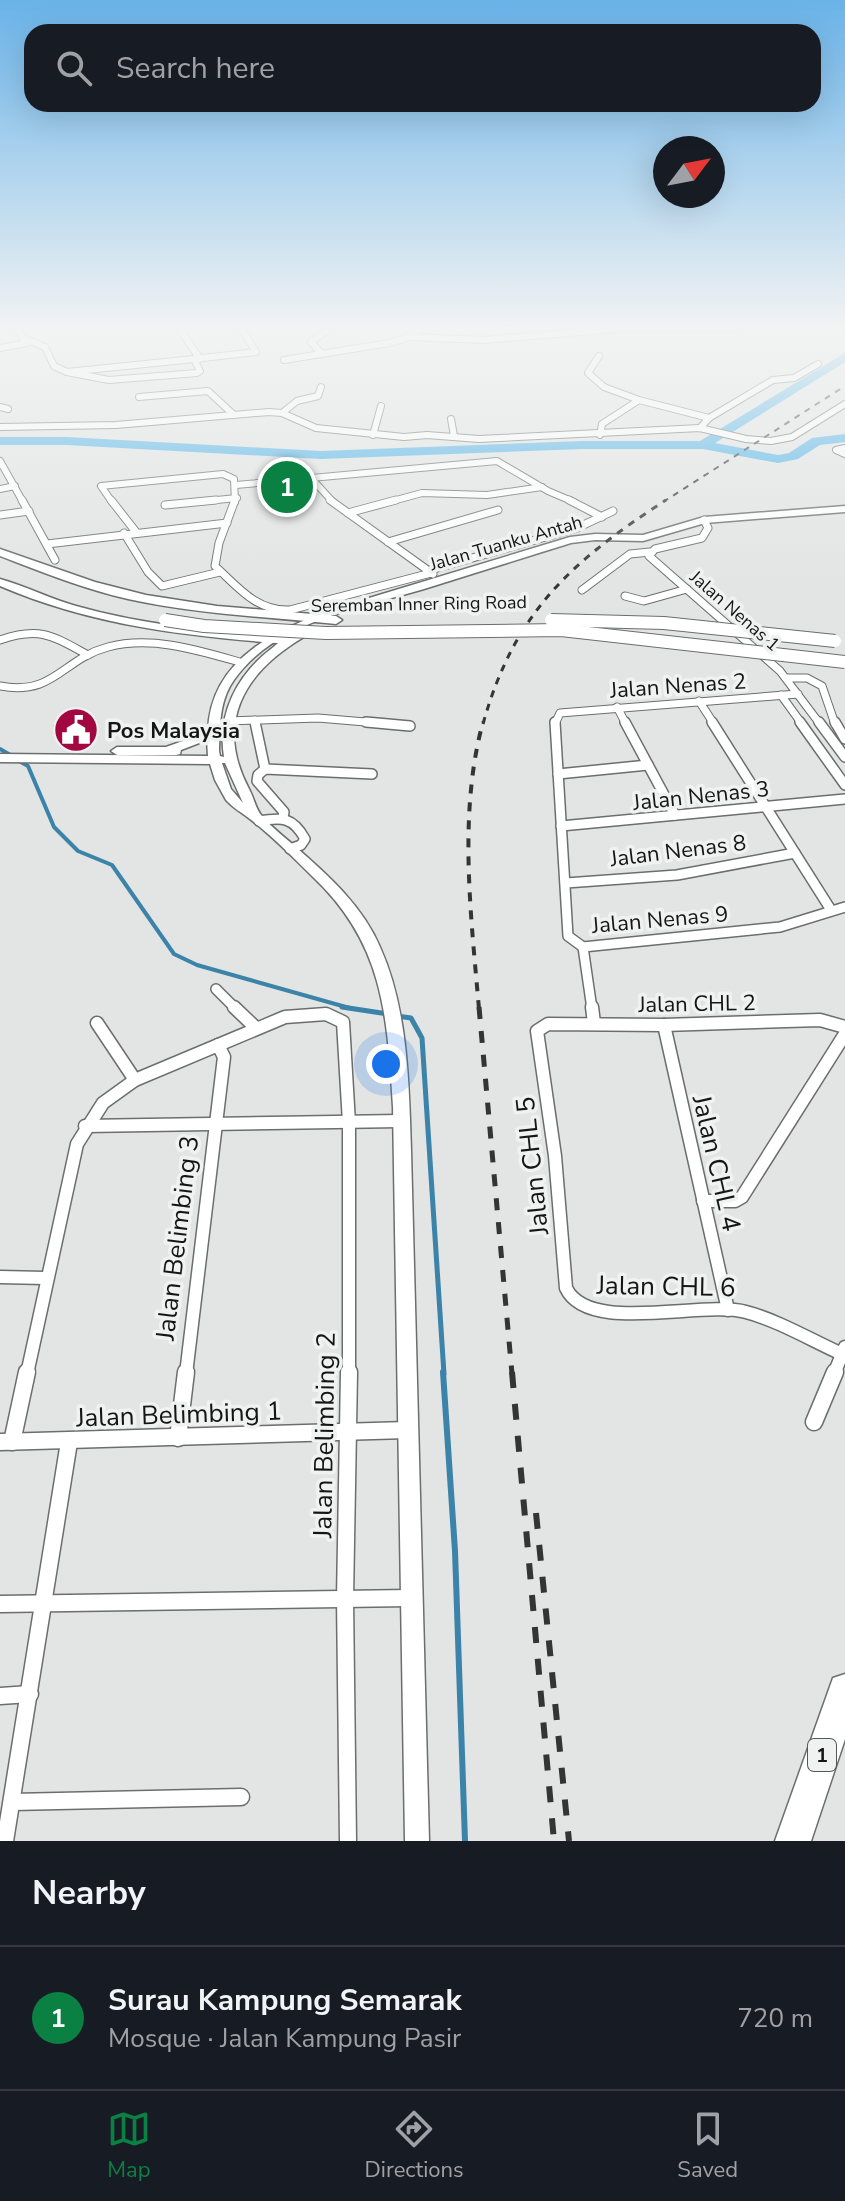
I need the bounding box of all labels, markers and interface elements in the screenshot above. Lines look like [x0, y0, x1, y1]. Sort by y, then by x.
search box [24, 24, 821, 112]
icon: search [52, 46, 96, 90]
text: Search here [116, 48, 275, 89]
north arrow [653, 136, 725, 208]
pin: 1 [261, 457, 313, 517]
street label: Jalan Tuanku Antah [426, 510, 585, 577]
street label: Jalan Nenas 1 [684, 565, 785, 657]
street label: Seremban Inner Ring Road [311, 590, 527, 618]
street label: Jalan Nenas 2 [608, 666, 747, 706]
public building icon: Pos Malaysia [52, 706, 100, 754]
place label: Pos Malaysia [107, 716, 240, 746]
street label: Jalan Nenas 3 [631, 774, 771, 818]
street label: Jalan Nenas 8 [607, 828, 748, 874]
street label: Jalan Nenas 9 [590, 899, 729, 941]
street label: Jalan CHL 2 [637, 988, 756, 1020]
your location [366, 1044, 406, 1084]
street label: Jalan CHL 4 [684, 1091, 749, 1235]
street label: Jalan CHL 5 [508, 1095, 557, 1238]
street label: Jalan Belimbing 3 [147, 1134, 207, 1343]
street label: Jalan CHL 6 [595, 1268, 736, 1305]
street label: Jalan Belimbing 2 [305, 1332, 344, 1539]
street label: Jalan Belimbing 1 [74, 1393, 283, 1436]
road number: 1 [808, 1739, 836, 1771]
text: Nearby [32, 1870, 146, 1916]
text: Surau Kampung Semarak [108, 1980, 462, 2021]
text: 1 [50, 2001, 66, 2036]
text: 720 m [737, 2001, 813, 2036]
text: Mosque · Jalan Kampung Pasir [108, 2021, 461, 2056]
tab: Map [107, 2107, 151, 2185]
tab: Directions [365, 2107, 464, 2185]
tab: Saved [677, 2107, 738, 2185]

